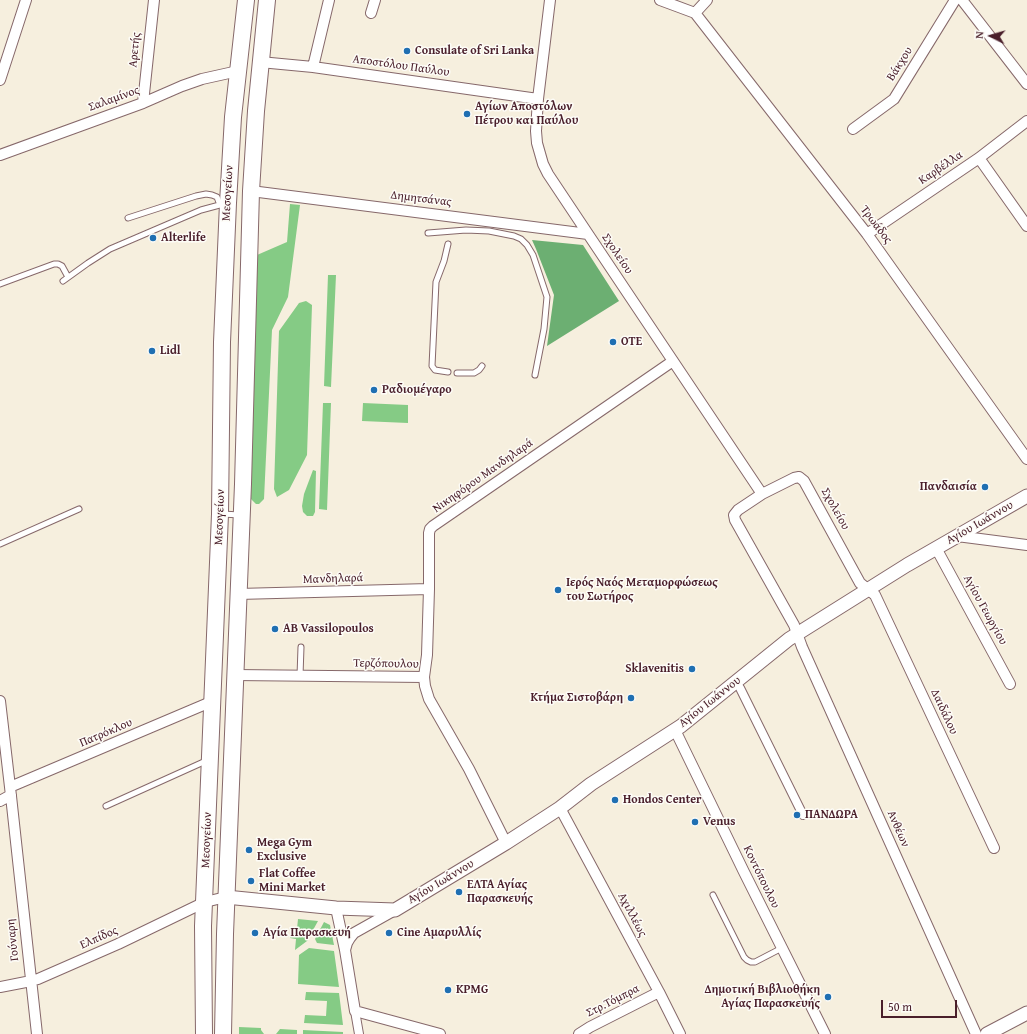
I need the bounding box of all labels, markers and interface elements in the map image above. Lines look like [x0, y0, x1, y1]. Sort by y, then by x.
north arrow [971, 16, 1011, 56]
text: N [971, 31, 987, 39]
street label: Αρετής [126, 32, 144, 68]
place label: Consulate of Sri Lanka [415, 44, 534, 58]
street label: Βάκχου [884, 44, 916, 84]
marker: Consulate of Sri Lanka [402, 46, 412, 56]
street label: Αποστόλου Παύλου [352, 52, 450, 80]
street label: Σαλαμίνος [86, 83, 142, 115]
place label: Αγίων Αποστόλων Πέτρου και Παύλου [475, 100, 578, 128]
marker: Αγίων Αποστόλων Πέτρου και Παύλου [462, 109, 472, 119]
street label: Καρβέλλα [916, 148, 966, 188]
street label: Μεσογείων [219, 165, 237, 221]
street label: Δημητσάνας [390, 188, 452, 210]
street label: Τρωάδος [857, 203, 895, 247]
place label: Alterlife [161, 231, 206, 245]
street label: Σχολείου [598, 231, 636, 277]
marker: Alterlife [148, 233, 158, 243]
place label: ΟΤΕ [621, 335, 642, 349]
marker: ΟΤΕ [608, 337, 618, 347]
place label: Lidl [160, 344, 181, 358]
marker: Lidl [147, 346, 157, 356]
place label: Ραδιομέγαρο [382, 383, 452, 397]
marker: Ραδιομέγαρο [369, 385, 379, 395]
street label: Νικηφόρου Μανδηλαρά [430, 436, 536, 516]
place label: Πανδαισία [920, 480, 977, 494]
marker: Πανδαισία [980, 482, 990, 492]
street label: Σχολείου [818, 485, 852, 533]
street label: Μεσογείων [212, 489, 228, 545]
street label: Αγίου Ιωάννου [944, 498, 1016, 548]
street label: Μανδηλαρά [303, 571, 363, 587]
street label: Αγίου Γεωργίου [960, 573, 1010, 647]
place label: Ιερός Ναός Μεταμορφώσεως του Σωτήρος [566, 576, 718, 604]
marker: Ιερός Ναός Μεταμορφώσεως του Σωτήρος [553, 585, 563, 595]
place label: AB Vassilopoulos [283, 622, 374, 636]
marker: AB Vassilopoulos [270, 624, 280, 634]
street label: Τερζόπουλου [353, 656, 419, 672]
place label: Sklavenitis [625, 662, 684, 676]
marker: Sklavenitis [687, 664, 697, 674]
street label: Αγίου Ιωάννου [676, 673, 744, 731]
street label: Δαιδάλου [927, 687, 961, 737]
place label: Κτήμα Σιστοβάρη [531, 691, 623, 705]
marker: Κτήμα Σιστοβάρη [626, 693, 636, 703]
street label: Πατρόκλου [77, 715, 135, 751]
place label: Hondos Center [623, 793, 702, 807]
marker: Hondos Center [610, 795, 620, 805]
place label: ΠΑΝΔΩΡΑ [805, 808, 858, 822]
street label: Ανθέων [884, 808, 912, 850]
marker: ΠΑΝΔΩΡΑ [792, 810, 802, 820]
street label: Μεσογείων [199, 812, 215, 868]
place label: Venus [703, 815, 735, 829]
marker: Venus [690, 817, 700, 827]
place label: Mega Gym Exclusive [257, 836, 312, 864]
street label: Κοντόπουλου [740, 843, 782, 911]
marker: Mega Gym Exclusive [244, 845, 254, 855]
street label: Αγίου Ιωάννου [405, 857, 477, 907]
place label: Flat Coffee Mini Market [259, 867, 325, 895]
marker: Flat Coffee Mini Market [246, 876, 256, 886]
place label: ΕΛΤΑ Αγίας Παρασκευής [467, 878, 533, 906]
marker: ΕΛΤΑ Αγίας Παρασκευής [454, 887, 464, 897]
street label: Αχιλλέως [614, 890, 650, 940]
street label: Γούναρη [4, 918, 22, 962]
street label: Ελπίδος [78, 923, 120, 953]
place label: Αγία Παρασκευή [263, 926, 351, 940]
place label: Cine Αμαρυλλίς [397, 926, 482, 940]
marker: Αγία Παρασκευή [250, 928, 260, 938]
marker: Cine Αμαρυλλίς [384, 928, 394, 938]
street label: Στρ.Τόμπρα [584, 981, 642, 1021]
place label: KPMG [456, 983, 488, 997]
place label: Δημοτική Βιβλιοθήκη Αγίας Παρασκευής [705, 983, 820, 1011]
marker: KPMG [443, 985, 453, 995]
marker: Δημοτική Βιβλιοθήκη Αγίας Παρασκευής [823, 992, 833, 1002]
scale bar [883, 992, 959, 1018]
text: 50 m [888, 998, 912, 1015]

